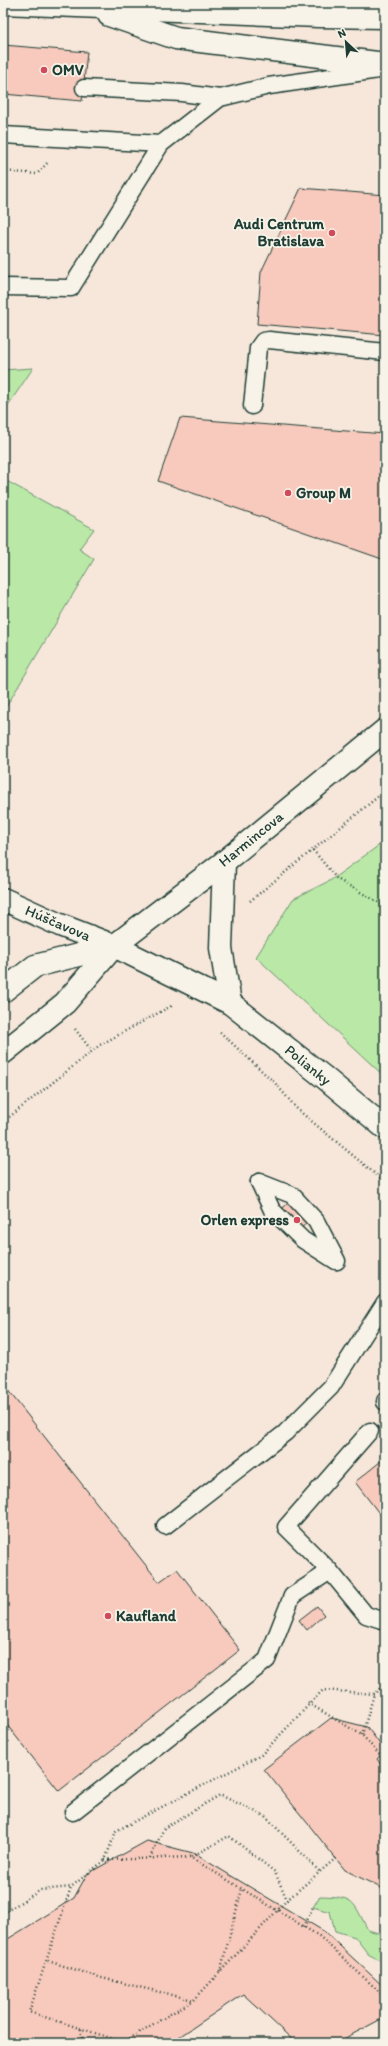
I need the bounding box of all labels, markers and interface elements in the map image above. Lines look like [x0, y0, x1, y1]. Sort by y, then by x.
north arrow [326, 22, 366, 62]
text: N [336, 26, 348, 41]
place label: OMV [52, 61, 84, 79]
marker: OMV [39, 65, 49, 75]
place label: Audi Centrum Bratislava [233, 215, 325, 250]
marker: Audi Centrum Bratislava [327, 228, 337, 238]
place label: Group M [296, 484, 351, 503]
marker: Group M [283, 488, 293, 498]
street label: Harmincova [215, 807, 287, 871]
street label: Húščavova [23, 901, 94, 945]
street label: Polianky [281, 1041, 335, 1089]
place label: Orlen express [200, 1211, 289, 1230]
marker: Orlen express [292, 1215, 302, 1225]
place label: Kaufland [116, 1607, 177, 1625]
marker: Kaufland [103, 1611, 113, 1621]

